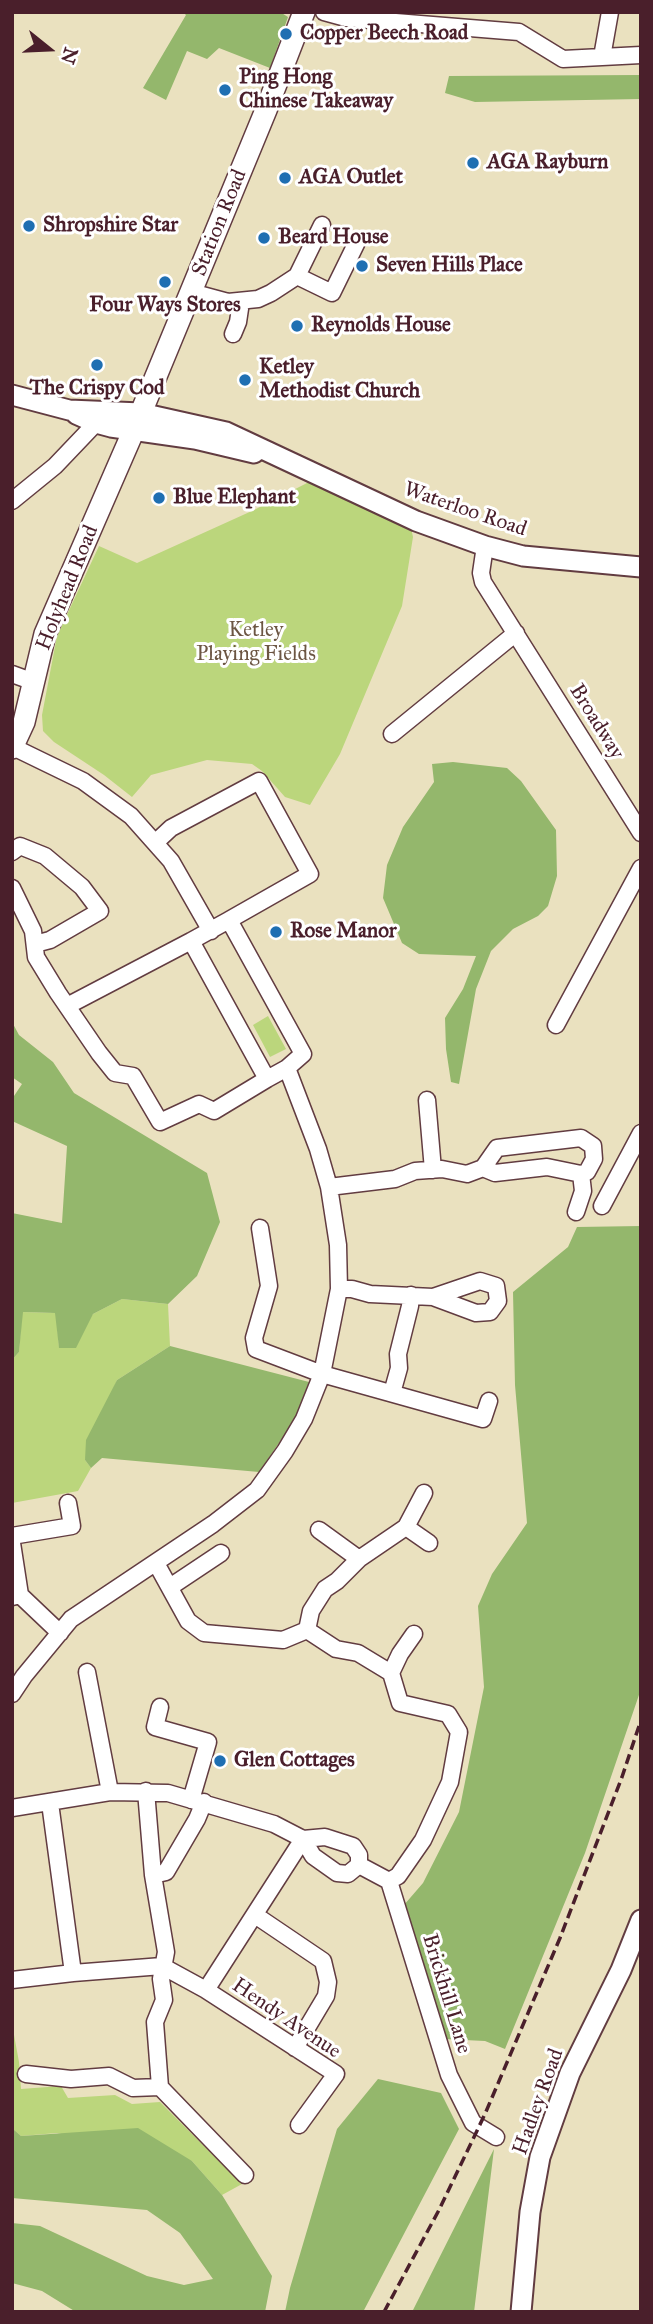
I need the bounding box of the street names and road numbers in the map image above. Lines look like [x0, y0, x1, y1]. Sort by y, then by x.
street label: Station Road [187, 166, 253, 280]
street label: Waterloo Road [400, 477, 530, 543]
street label: Holyhead Road [31, 522, 105, 654]
street label: Broadway [563, 680, 629, 764]
street label: Brickhill Lane [416, 1931, 476, 2057]
street label: Hendy Avenue [227, 1973, 345, 2065]
street label: Hadley Road [508, 2046, 570, 2158]

